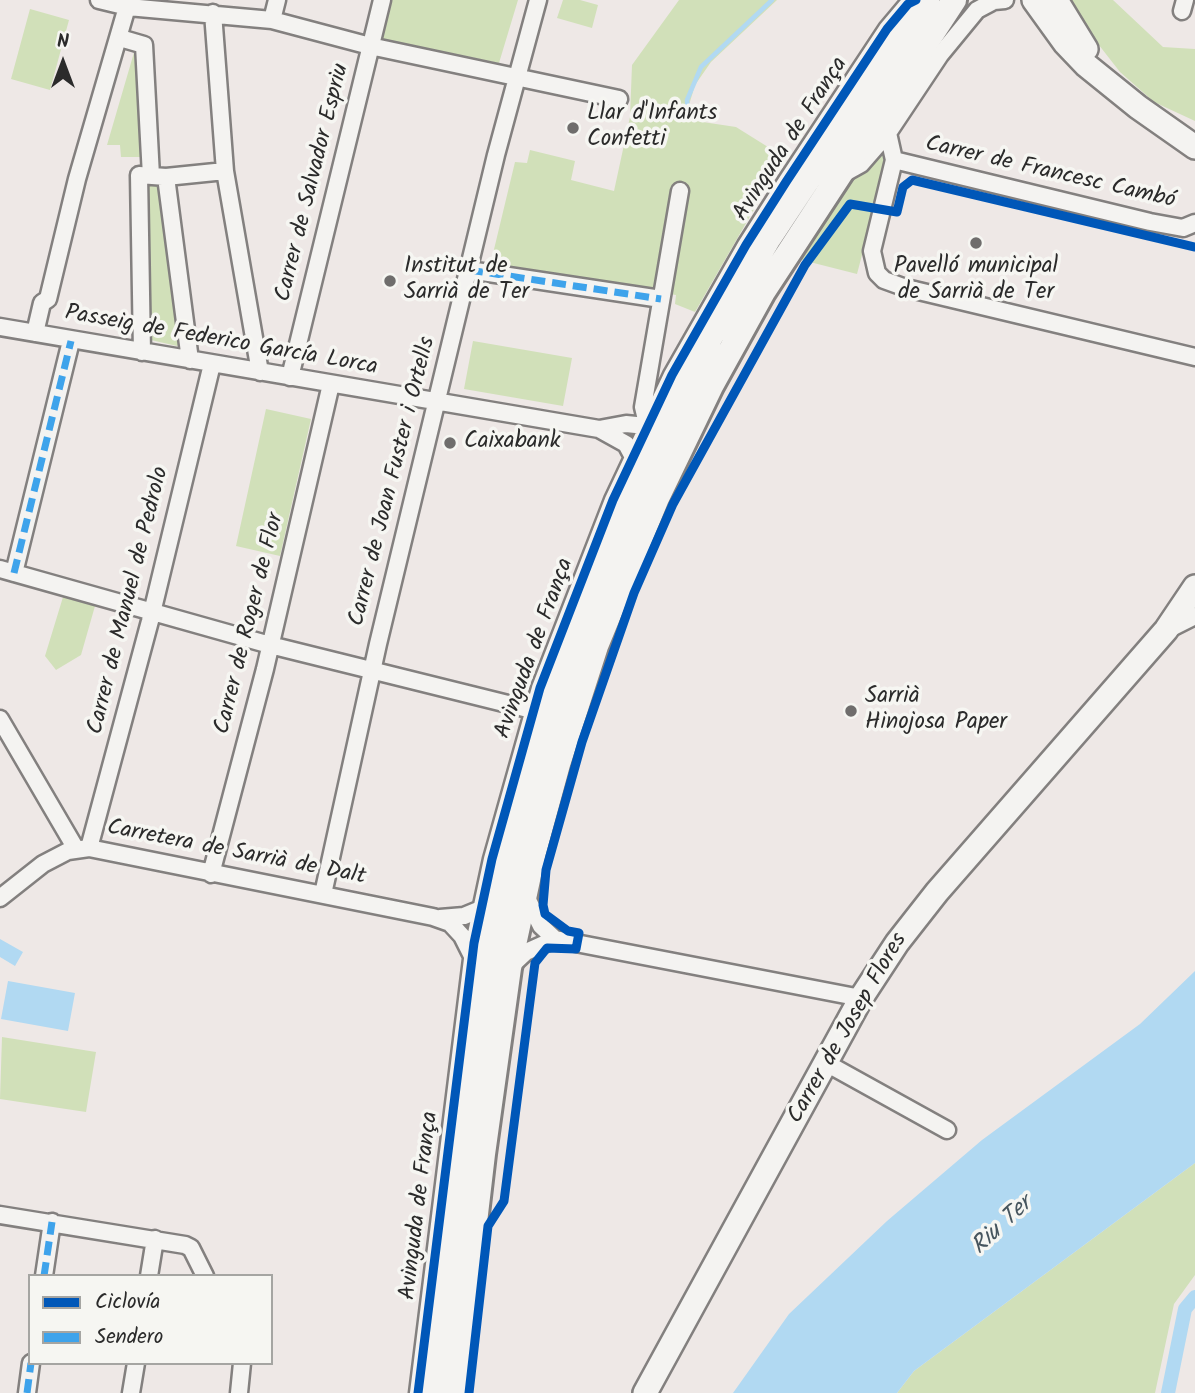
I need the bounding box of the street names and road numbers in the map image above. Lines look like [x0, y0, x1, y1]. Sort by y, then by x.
street label: Avinguda de França [729, 53, 855, 227]
street label: Carrer de Salvador Espriu [271, 61, 357, 305]
street label: Carrer de Francesc Cambó [922, 132, 1178, 216]
street label: Passeig de Federico García Lorca [63, 301, 379, 383]
street label: Carrer de Joan Fuster i Ortells [345, 334, 443, 630]
street label: Carrer de Manuel de Pedrolo [83, 464, 177, 738]
street label: Carrer de Roger de Flor [210, 511, 292, 737]
street label: Avinguda de França [491, 555, 581, 743]
street label: Carretera de Sarrià de Dalt [104, 815, 368, 893]
street label: Carrer de Josep Flores [783, 929, 915, 1129]
street label: Avinguda de França [396, 1110, 446, 1302]

